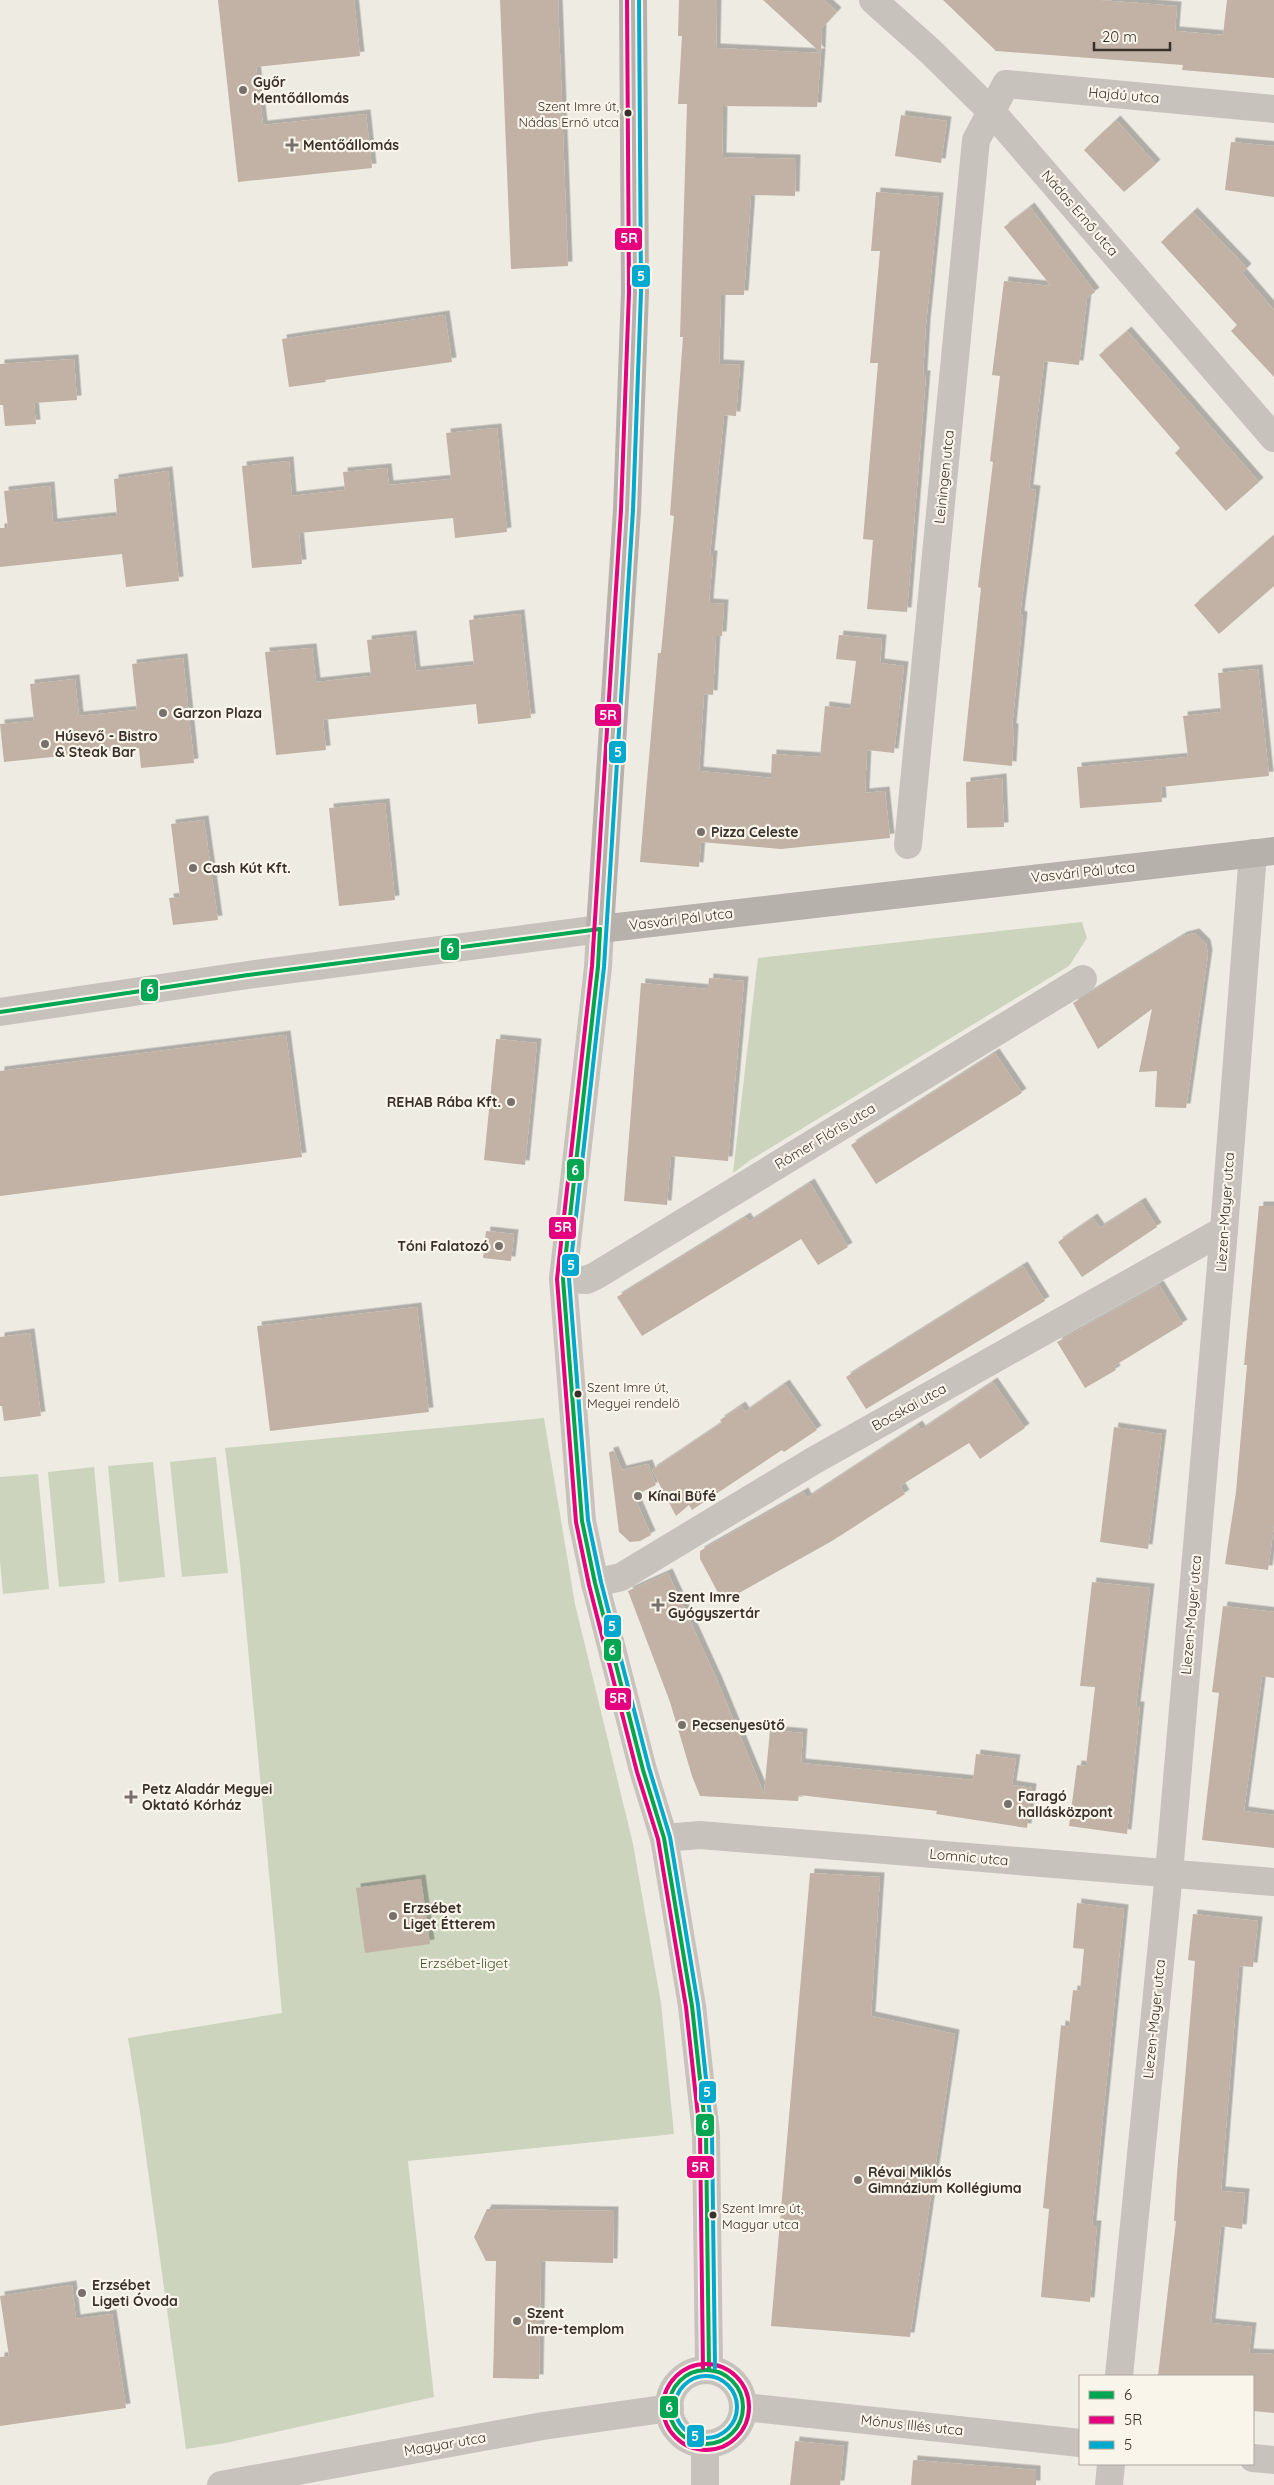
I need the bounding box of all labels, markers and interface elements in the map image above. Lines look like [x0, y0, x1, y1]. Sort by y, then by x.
scale bar [1094, 20, 1170, 52]
text: 20 m [1102, 27, 1137, 46]
place label: Győr Mentőállomás [253, 73, 349, 107]
street label: Hajdú utca [1088, 83, 1160, 107]
marker: Győr Mentőállomás [237, 84, 249, 96]
place label: Szent Imre út, Nádas Ernő utca [519, 98, 619, 130]
marker: Szent Imre út, Nádas Ernő utca [623, 108, 633, 118]
place label: Mentőállomás [303, 136, 399, 154]
marker: Mentőállomás [285, 138, 299, 152]
street label: Nádas Ernő utca [1038, 166, 1122, 260]
line badge: 5R [614, 227, 643, 251]
text: 5R [620, 229, 638, 247]
line badge: 5 [631, 264, 651, 288]
text: 5 [637, 267, 645, 285]
street label: Leiningen utca [930, 429, 958, 525]
line badge: 5R [594, 703, 622, 727]
place label: Garzon Plaza [173, 704, 262, 722]
text: 5R [599, 706, 617, 724]
marker: Garzon Plaza [157, 707, 169, 719]
place label: Húsevő - Bistro & Steak Bar [55, 727, 158, 761]
marker: Húsevő - Bistro & Steak Bar [39, 738, 51, 750]
line badge: 5 [608, 740, 627, 764]
text: 5 [614, 743, 622, 761]
place label: Pizza Celeste [711, 823, 799, 841]
marker: Pizza Celeste [695, 826, 707, 838]
street label: Vasvári Pál utca [1030, 858, 1136, 886]
place label: Cash Kút Kft. [203, 859, 291, 877]
marker: Cash Kút Kft. [187, 862, 199, 874]
street label: Vasvári Pál utca [628, 904, 734, 934]
line badge: 6 [440, 937, 460, 961]
text: 6 [446, 939, 454, 957]
line badge: 6 [140, 978, 159, 1002]
text: 6 [146, 980, 154, 998]
place label: REHAB Rába Kft. [387, 1093, 501, 1111]
marker: REHAB Rába Kft. [505, 1096, 517, 1108]
street label: Rómer Flóris utca [771, 1099, 879, 1173]
street label: Liezen-Mayer utca [1212, 1152, 1238, 1272]
line badge: 6 [566, 1158, 585, 1182]
text: 6 [571, 1161, 579, 1179]
line badge: 5R [548, 1216, 577, 1240]
text: 5R [554, 1218, 572, 1236]
place label: Tóni Falatozó [397, 1237, 489, 1255]
marker: Tóni Falatozó [493, 1240, 505, 1252]
line badge: 5 [561, 1253, 580, 1277]
text: 5 [567, 1256, 575, 1274]
place label: Szent Imre út, Megyei rendelő [587, 1379, 680, 1411]
street label: Bocskai utca [869, 1379, 949, 1435]
marker: Szent Imre út, Megyei rendelő [573, 1389, 583, 1399]
place label: Kínai Büfé [648, 1487, 716, 1505]
marker: Kínai Büfé [632, 1490, 644, 1502]
street label: Liezen-Mayer utca [1177, 1555, 1205, 1675]
place label: Szent Imre Gyógyszertár [668, 1588, 760, 1622]
marker: Szent Imre Gyógyszertár [652, 1599, 664, 1611]
line badge: 5 [603, 1614, 622, 1638]
text: 5 [608, 1617, 616, 1635]
line badge: 6 [603, 1638, 622, 1662]
text: 6 [608, 1641, 616, 1659]
line badge: 5R [604, 1687, 632, 1711]
text: 5R [609, 1689, 627, 1707]
place label: Pecsenyesütő [692, 1716, 785, 1734]
marker: Pecsenyesütő [676, 1719, 688, 1731]
place label: Petz Aladár Megyei Oktató Kórház [142, 1780, 272, 1814]
place label: Faragó hallásközpont [1018, 1787, 1113, 1821]
marker: Petz Aladár Megyei Oktató Kórház [124, 1790, 138, 1804]
marker: Faragó hallásközpont [1002, 1798, 1014, 1810]
street label: Lomnic utca [929, 1845, 1009, 1869]
place label: Erzsébet Liget Étterem [403, 1899, 495, 1933]
marker: Erzsébet Liget Étterem [387, 1910, 399, 1922]
park label: Erzsébet-liget [420, 1954, 508, 1972]
street label: Liezen-Mayer utca [1139, 1958, 1169, 2080]
line badge: 5 [698, 2080, 717, 2104]
text: 5 [703, 2083, 711, 2101]
line badge: 6 [695, 2113, 715, 2137]
text: 6 [701, 2116, 709, 2134]
line badge: 5R [686, 2155, 715, 2179]
text: 5R [691, 2158, 709, 2176]
place label: Révai Miklós Gimnázium Kollégiuma [868, 2163, 1022, 2197]
marker: Révai Miklós Gimnázium Kollégiuma [852, 2174, 864, 2186]
place label: Szent Imre út, Magyar utca [722, 2200, 804, 2232]
marker: Szent Imre út, Magyar utca [708, 2210, 718, 2220]
place label: Erzsébet Ligeti Óvoda [92, 2276, 178, 2310]
marker: Erzsébet Ligeti Óvoda [76, 2287, 88, 2299]
place label: Szent Imre-templom [527, 2304, 624, 2338]
marker: Szent Imre-templom [511, 2315, 523, 2327]
legend [1079, 2375, 1254, 2465]
text: 6 [1124, 2385, 1132, 2404]
line badge: 6 [659, 2395, 679, 2419]
text: 6 [665, 2398, 673, 2416]
text: 5R [1124, 2410, 1142, 2429]
street label: Mónus Illés utca [860, 2411, 964, 2439]
line badge: 5 [686, 2424, 705, 2448]
text: 5 [691, 2427, 699, 2445]
street label: Magyar utca [403, 2428, 487, 2460]
text: 5 [1124, 2435, 1132, 2454]

